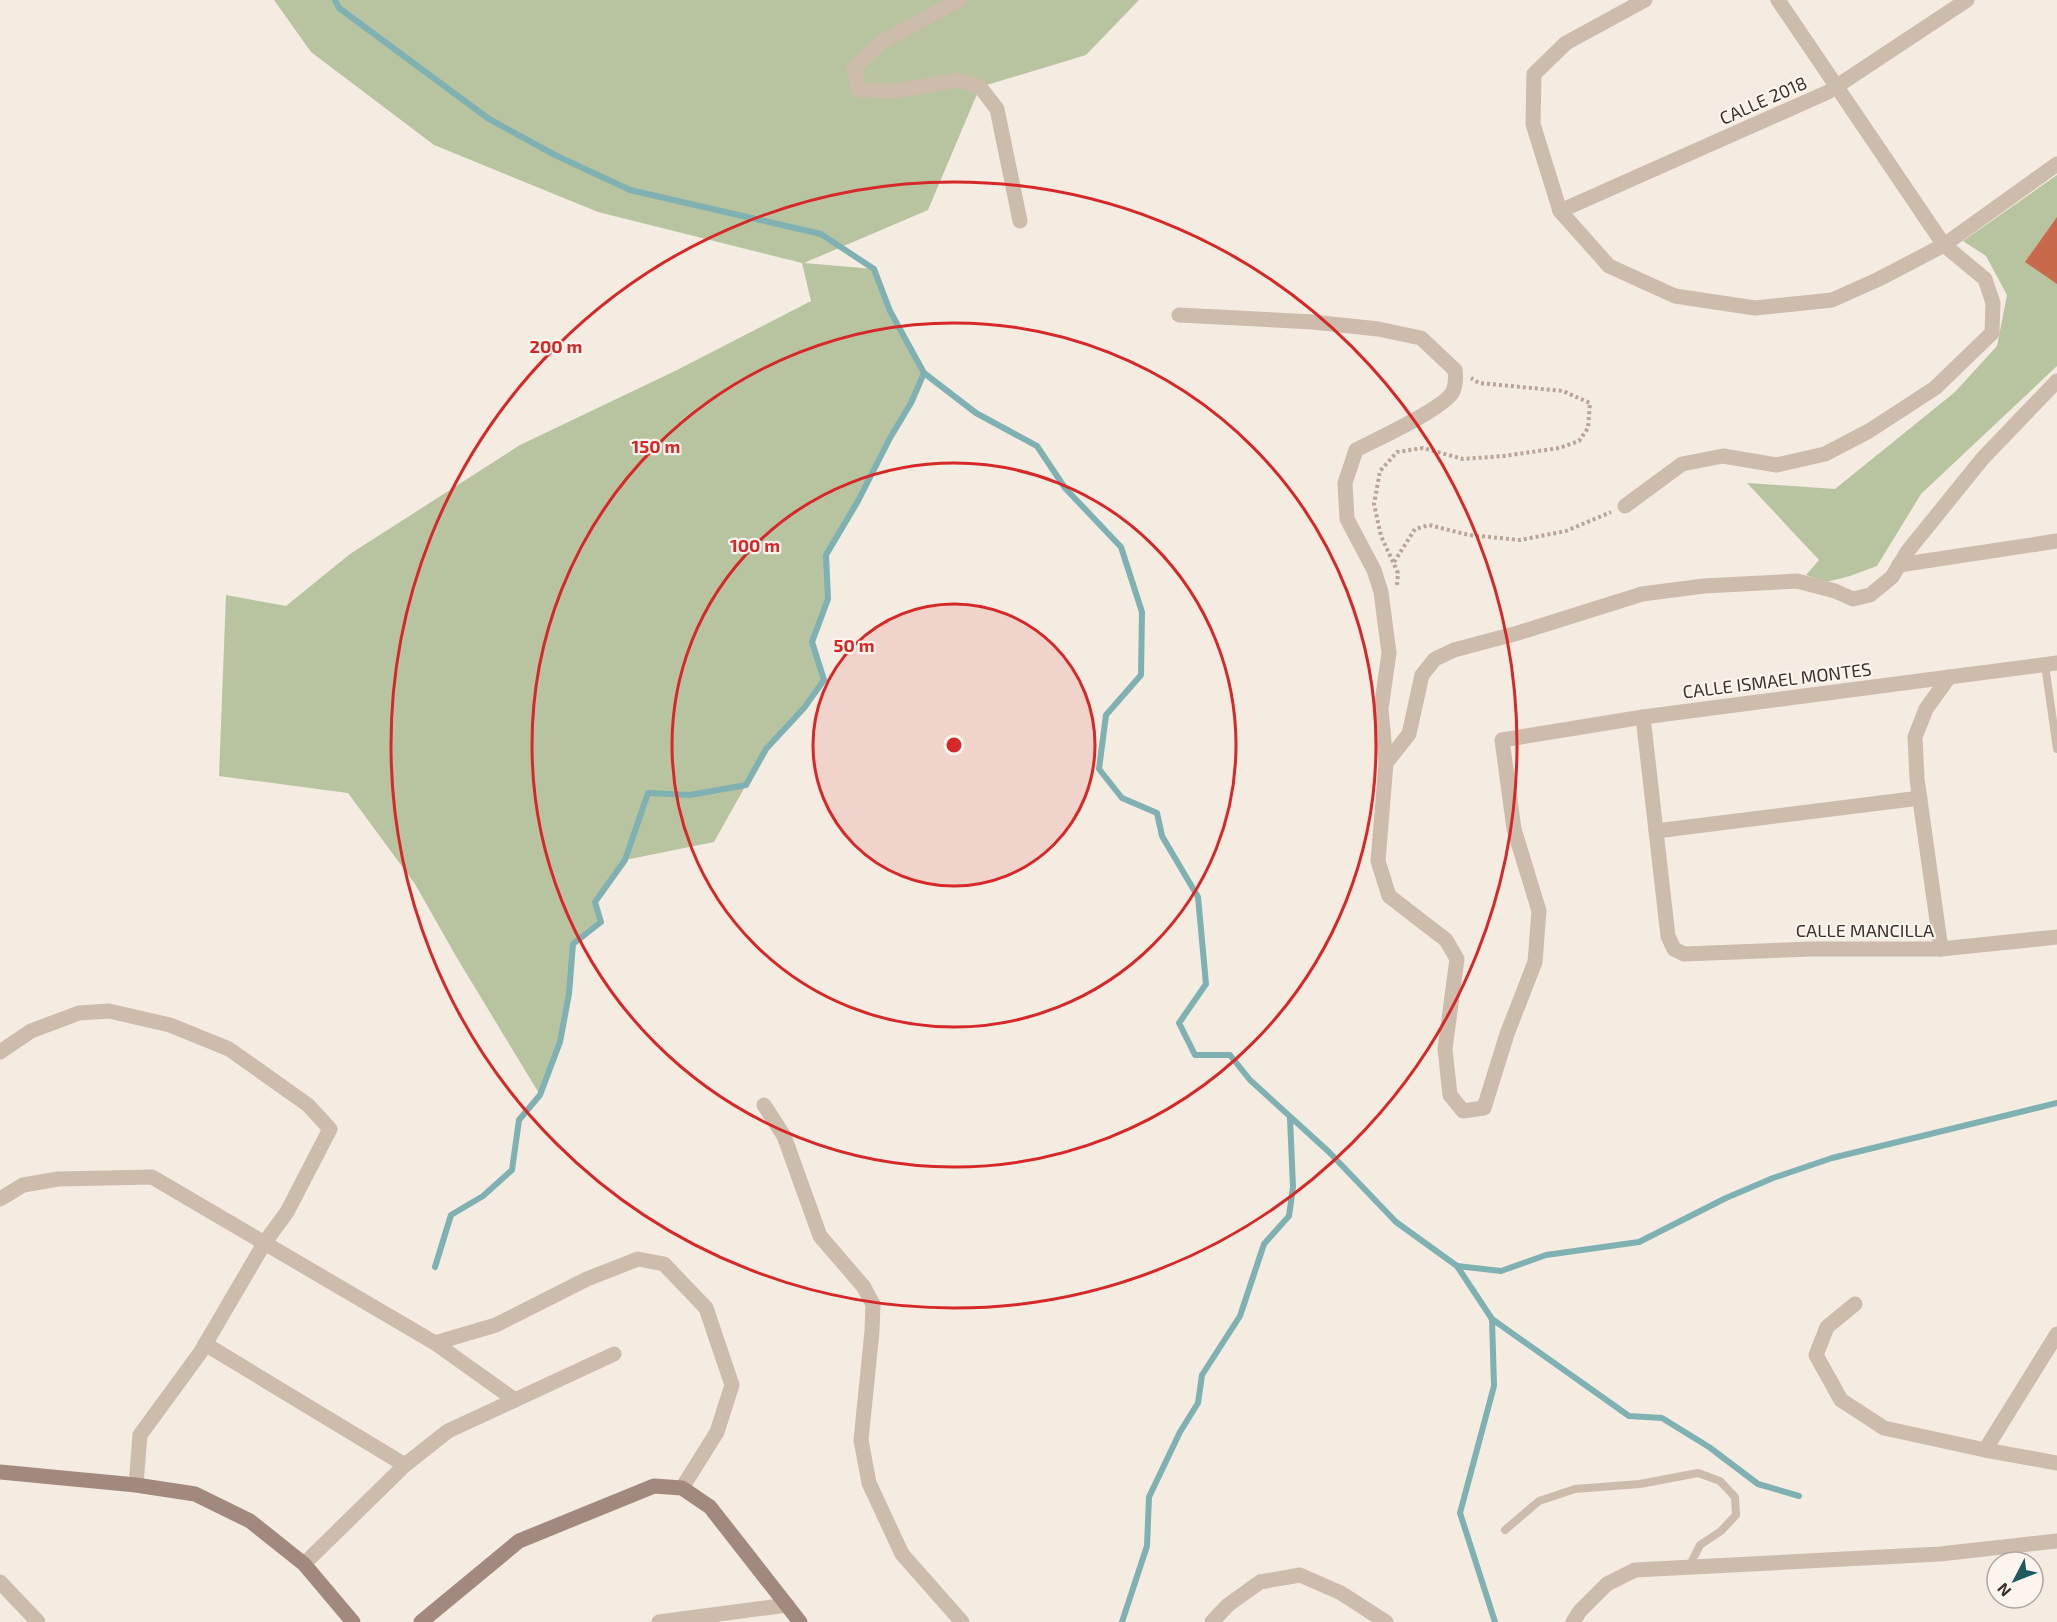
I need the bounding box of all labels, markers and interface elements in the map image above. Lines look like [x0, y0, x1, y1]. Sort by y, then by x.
street label: CALLE 2018 [1716, 71, 1810, 129]
text: 200 m [530, 335, 582, 357]
text: 150 m [632, 435, 680, 457]
text: 100 m [730, 534, 780, 556]
text: 50 m [833, 634, 875, 656]
street label: CALLE ISMAEL MONTES [1681, 658, 1873, 702]
centre of rings [944, 735, 964, 755]
street label: CALLE MANCILLA [1796, 919, 1935, 941]
north arrow [1985, 1550, 2045, 1610]
text: N [1993, 1580, 2014, 1601]

